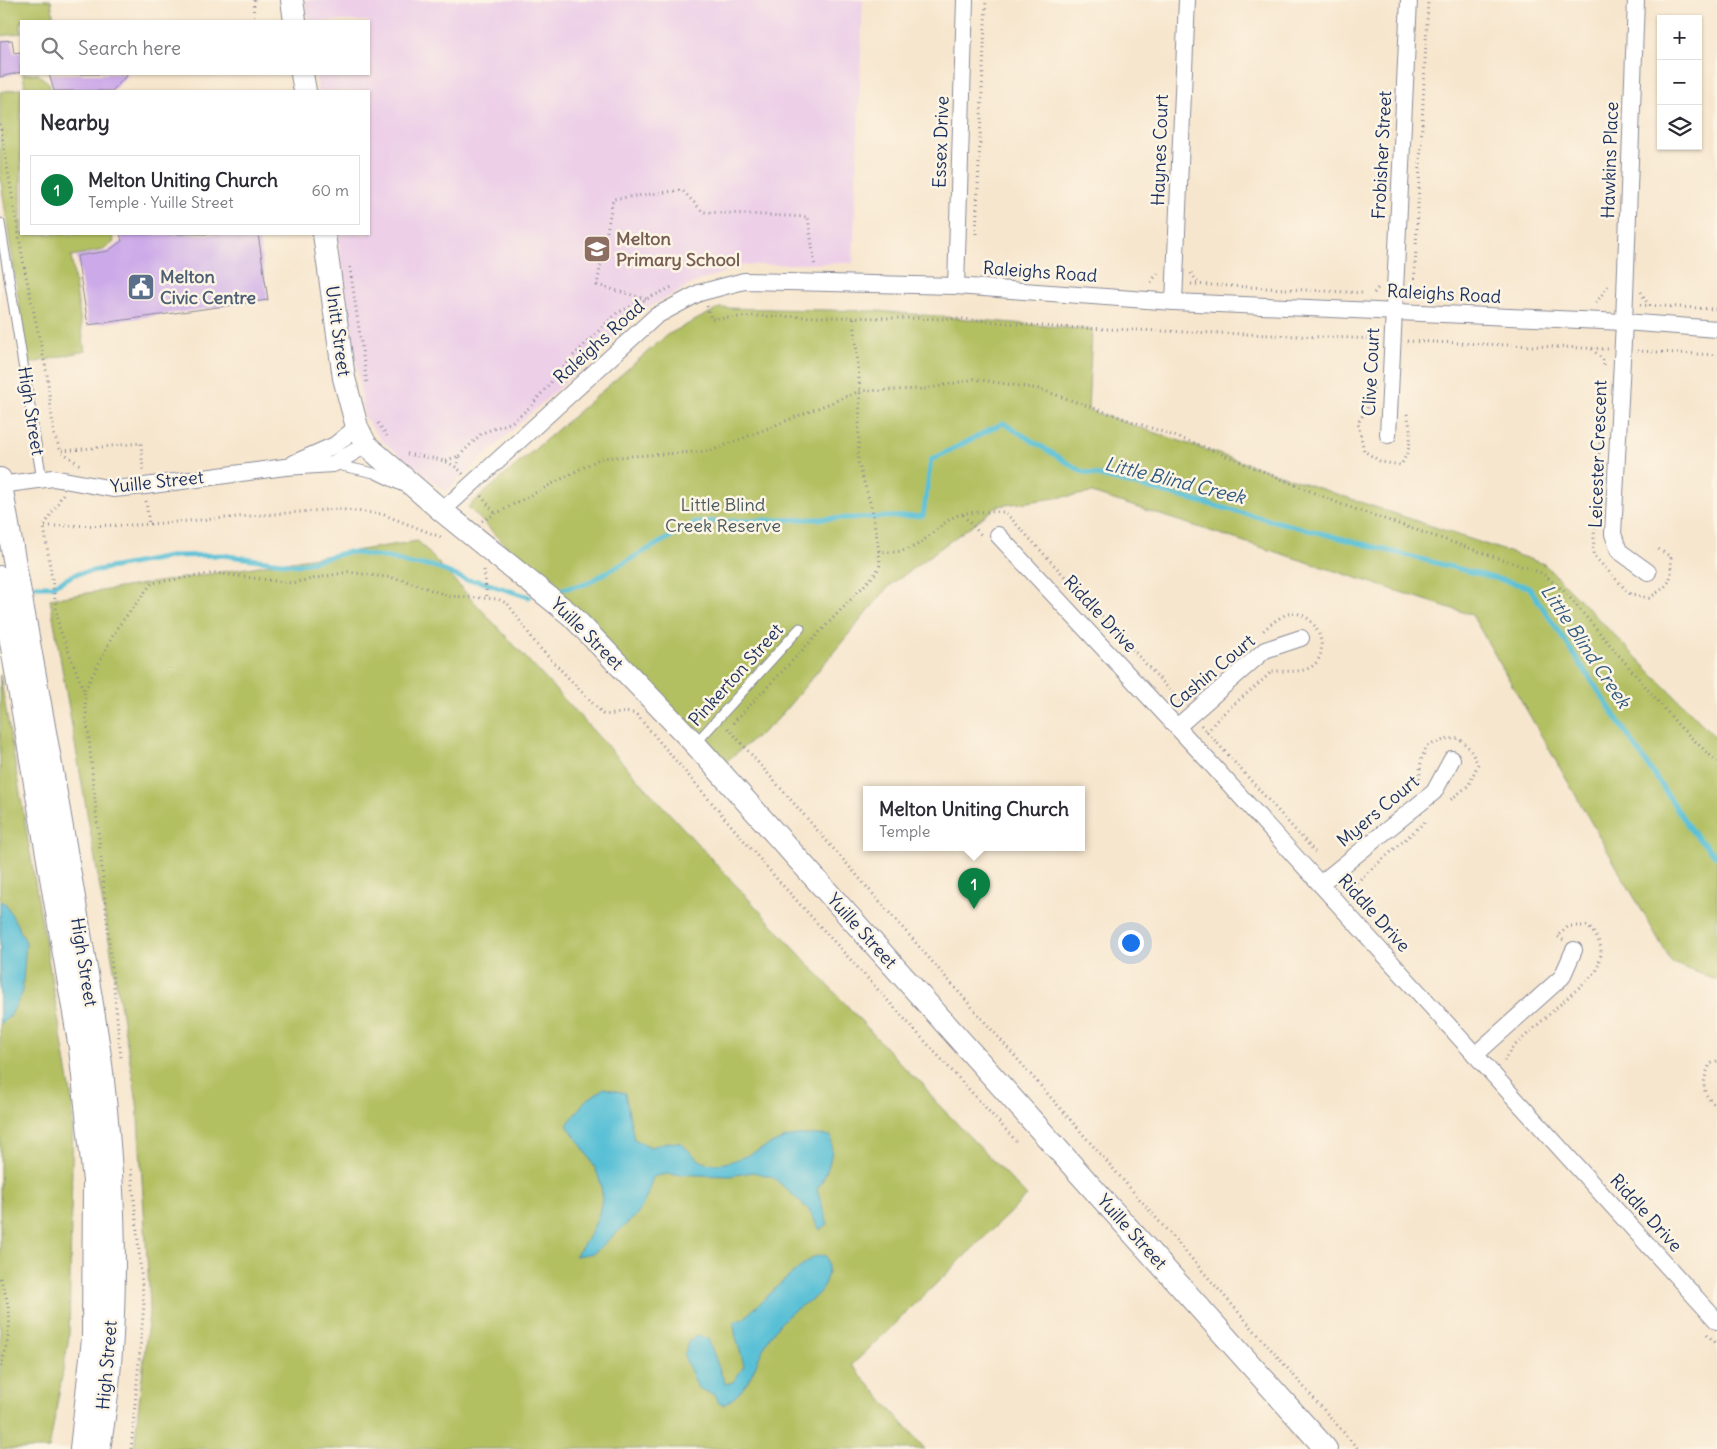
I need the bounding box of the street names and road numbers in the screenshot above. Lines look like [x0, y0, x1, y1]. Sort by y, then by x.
street label: Frobisher Street [1367, 90, 1396, 220]
street label: Haynes Court [1146, 94, 1173, 206]
street label: Essex Drive [927, 95, 954, 189]
street label: Hawkins Place [1596, 101, 1623, 219]
street label: Raleighs Road [982, 256, 1098, 287]
street label: Raleighs Road [1386, 279, 1502, 308]
street label: Unitt Street [321, 284, 356, 378]
street label: Raleighs Road [548, 294, 649, 388]
street label: Clive Court [1357, 327, 1384, 417]
street label: High Street [13, 365, 50, 457]
street label: Leicester Crescent [1583, 380, 1612, 528]
street label: Yuille Street [109, 465, 205, 498]
street label: Riddle Drive [1059, 570, 1142, 657]
street label: Yuille Street [546, 592, 629, 675]
street label: Pinkerton Street [683, 619, 788, 731]
street label: Cashin Court [1164, 629, 1259, 714]
street label: Myers Court [1332, 770, 1423, 852]
street label: Riddle Drive [1333, 869, 1415, 956]
street label: Yuille Street [822, 888, 902, 973]
street label: High Street [66, 916, 103, 1008]
street label: Riddle Drive [1605, 1169, 1687, 1256]
street label: Yuille Street [1092, 1189, 1172, 1274]
street label: High Street [91, 1319, 122, 1411]

